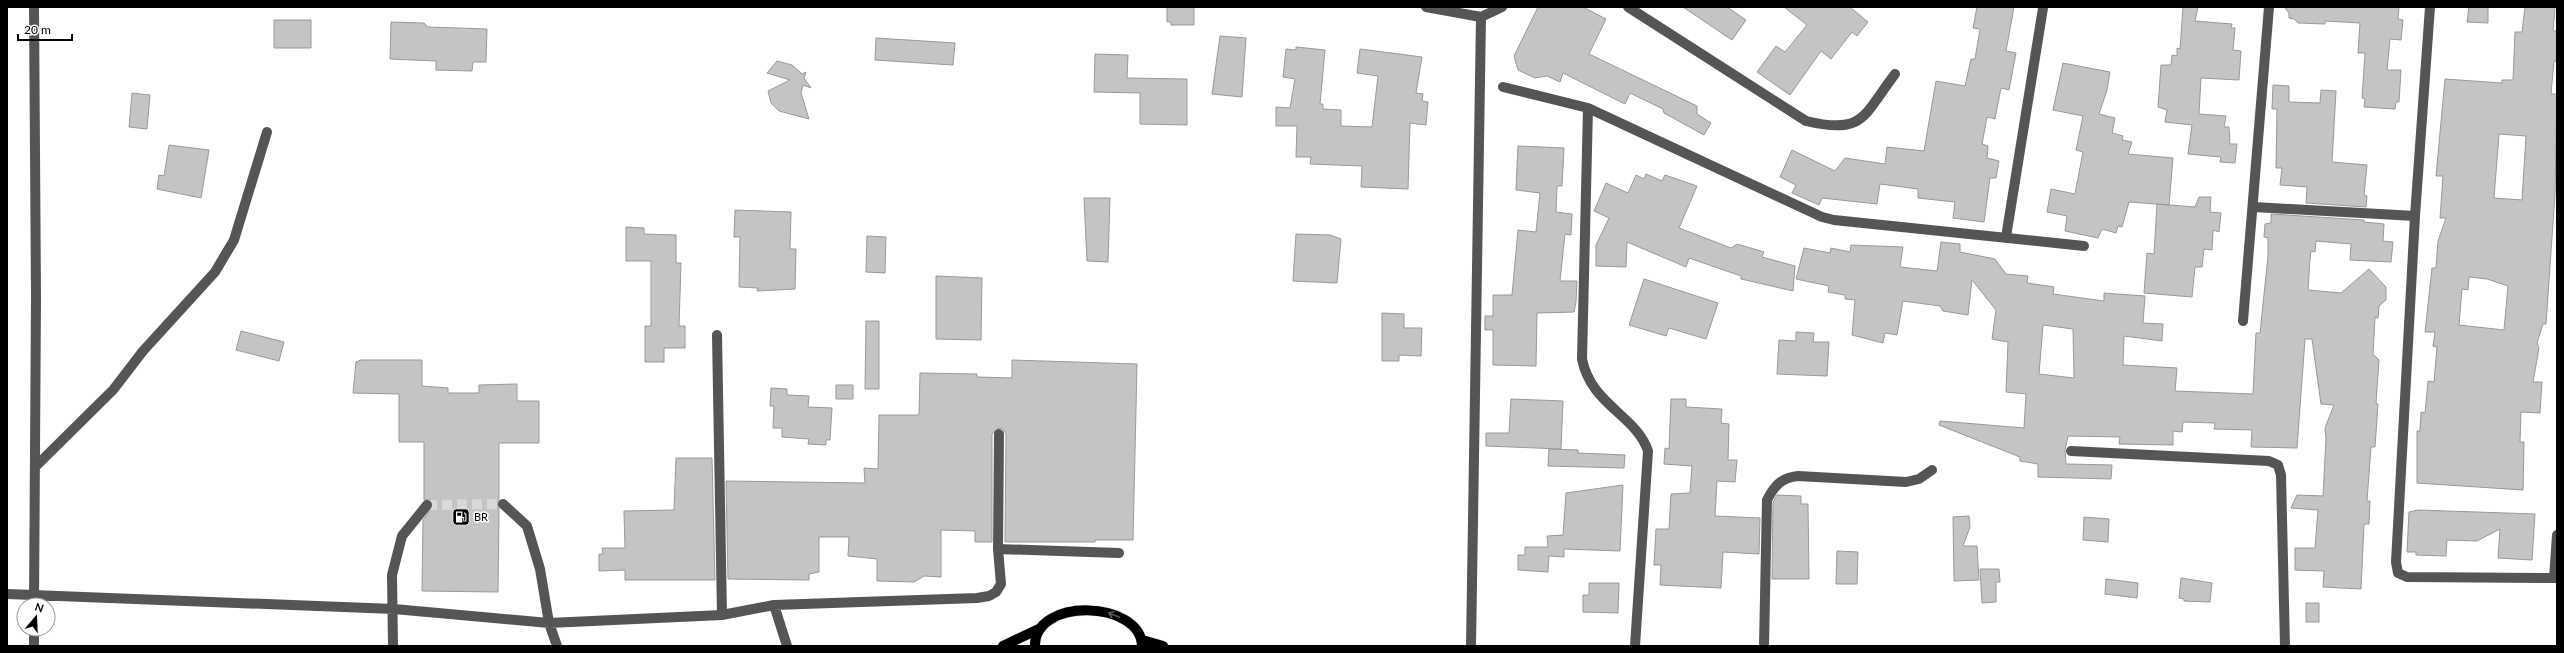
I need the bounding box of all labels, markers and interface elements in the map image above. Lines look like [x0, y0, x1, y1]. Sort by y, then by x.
scale bar [18, 16, 72, 42]
text: 20 m [24, 22, 51, 37]
fuel station icon: BR [451, 507, 471, 527]
place label: BR [474, 510, 488, 523]
north arrow [16, 597, 56, 637]
text: N [33, 600, 46, 615]
one-way arrow [1108, 610, 1120, 618]

